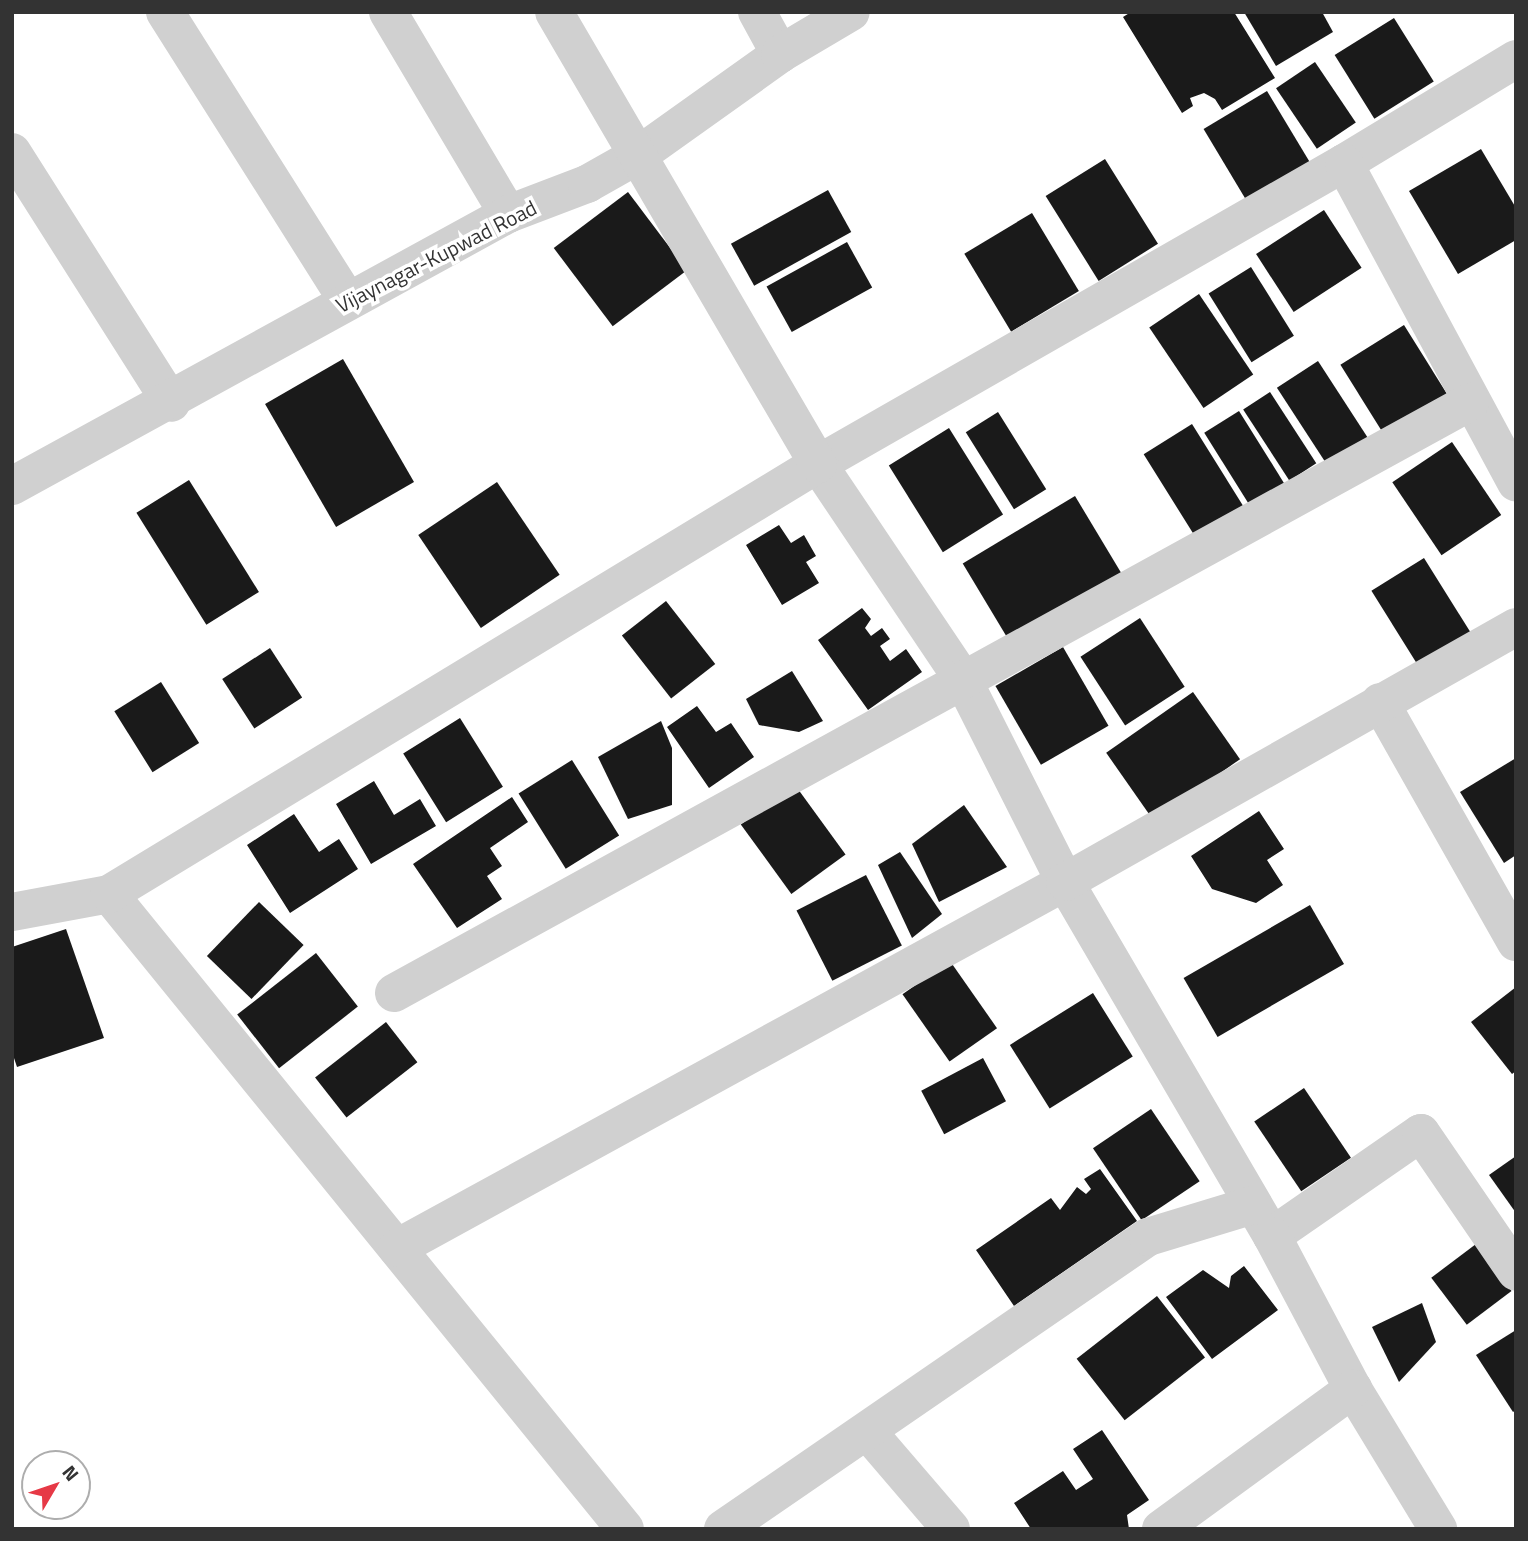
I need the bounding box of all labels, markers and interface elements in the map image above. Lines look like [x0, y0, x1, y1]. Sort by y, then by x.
street label: Vijaynagar-Kupwad Road [331, 194, 541, 318]
north arrow [21, 1450, 91, 1520]
text: N [56, 1458, 87, 1487]

